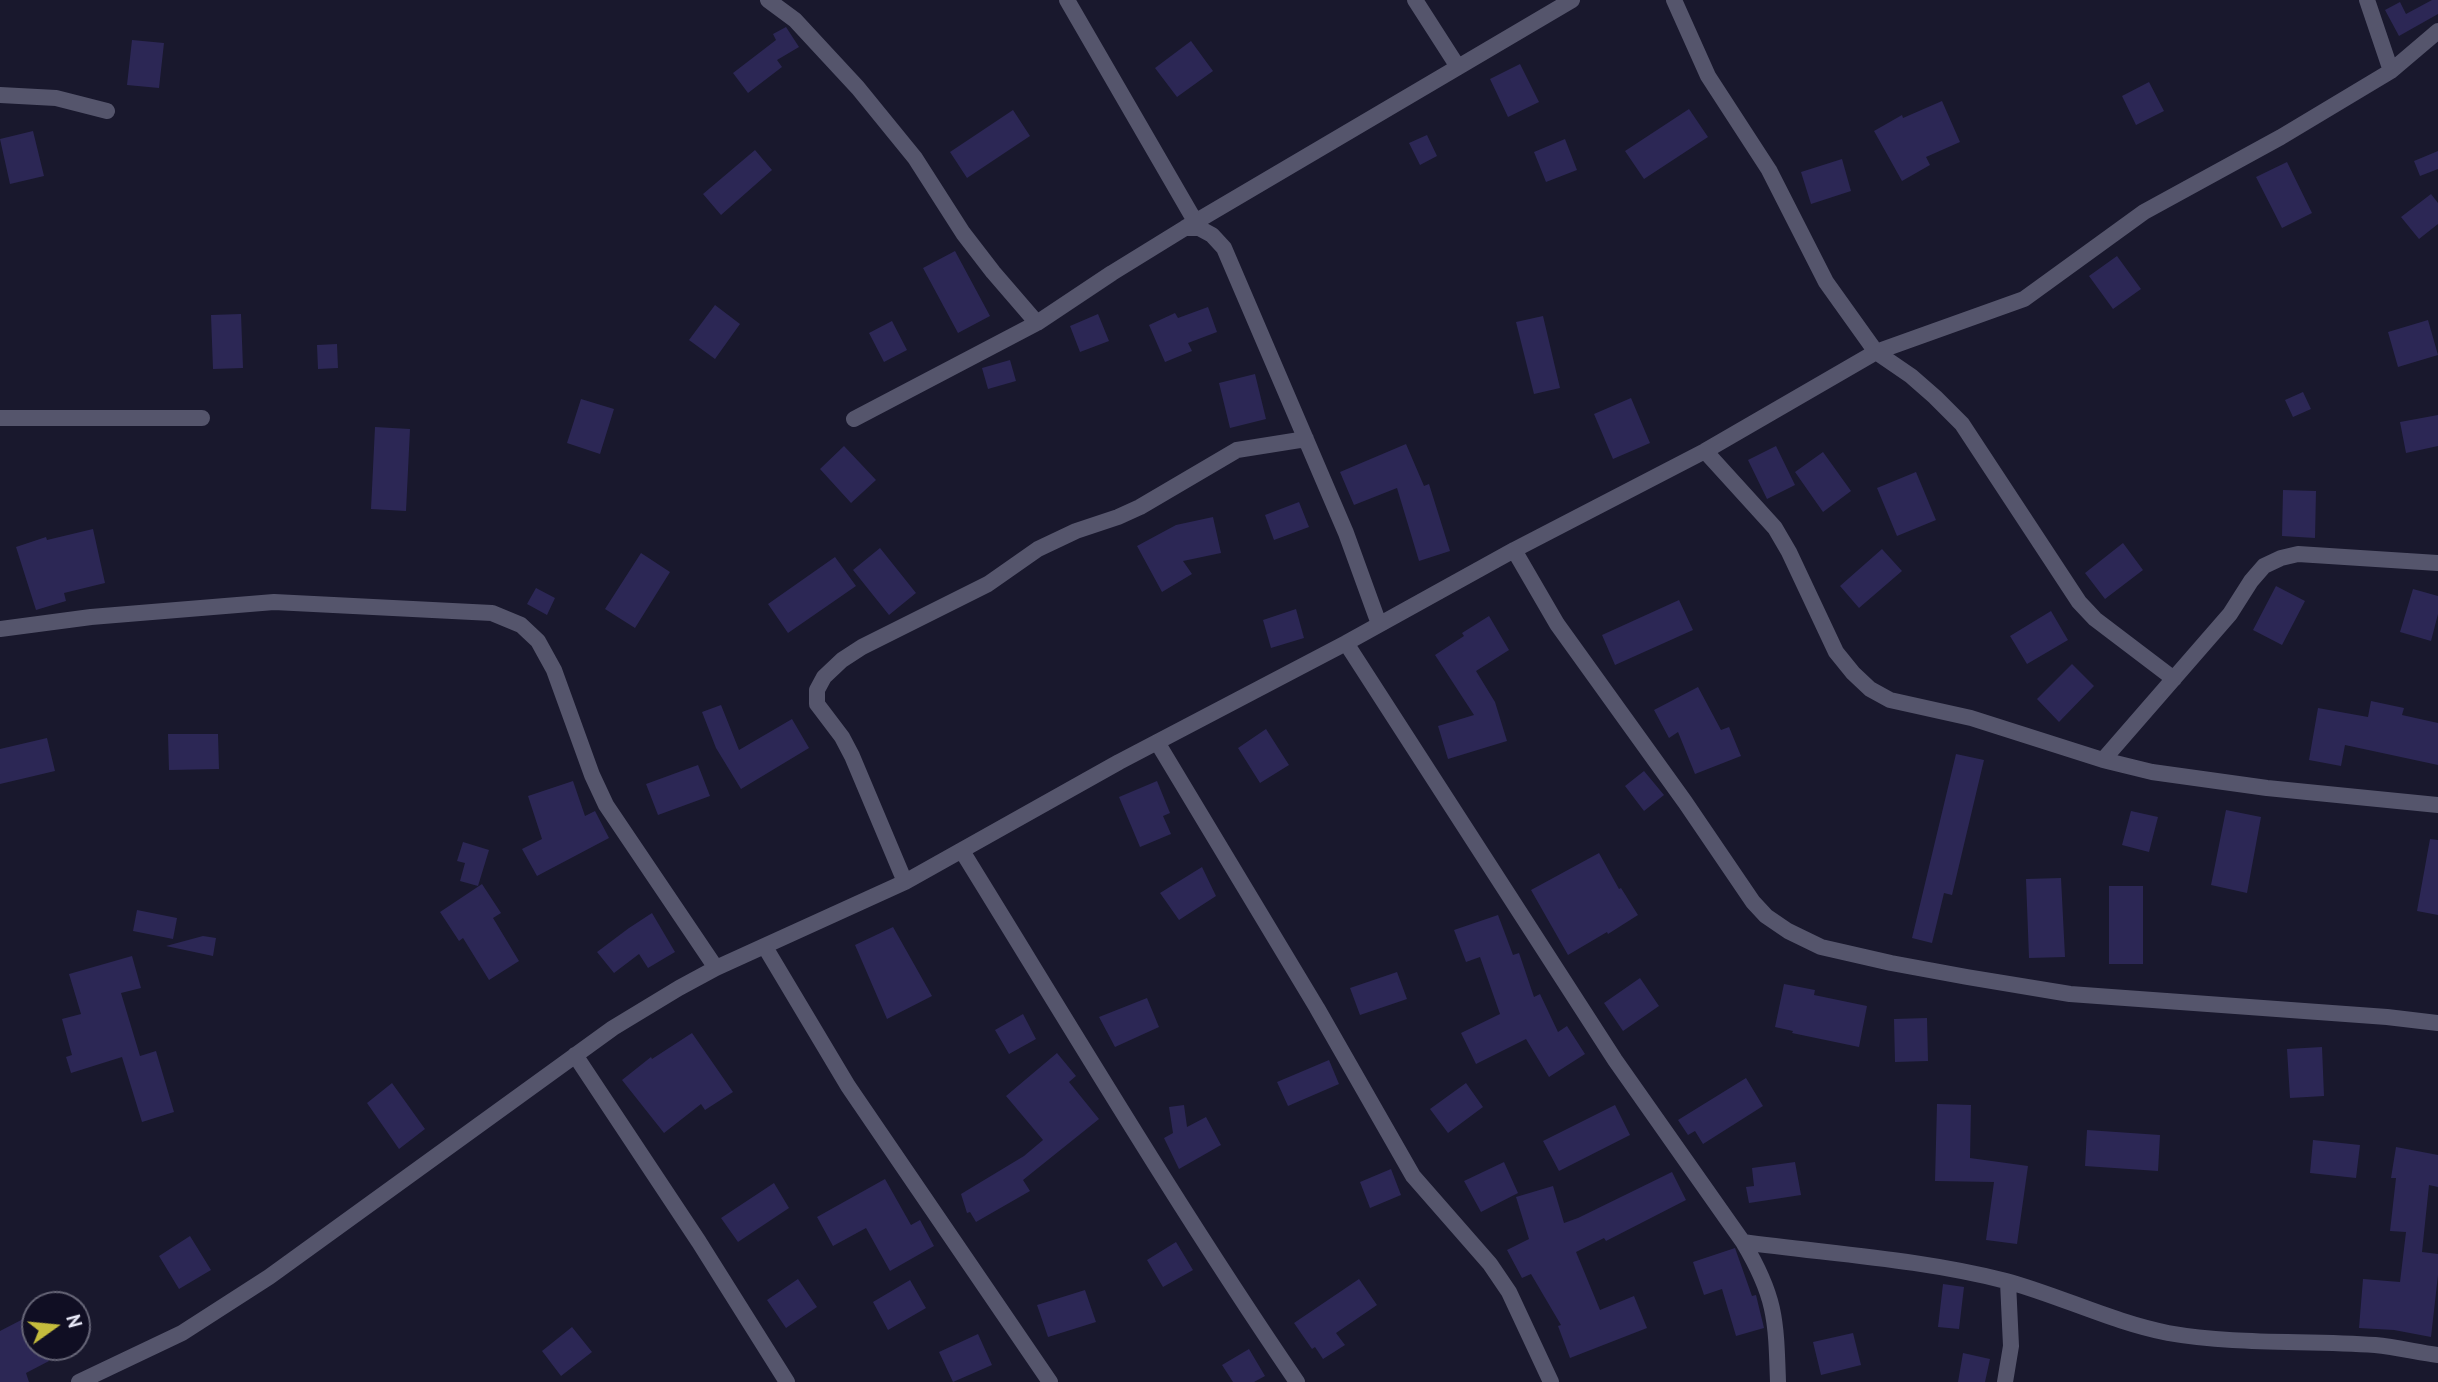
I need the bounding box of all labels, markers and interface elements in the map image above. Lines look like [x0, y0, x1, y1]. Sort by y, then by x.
north arrow [21, 1291, 91, 1361]
text: N [61, 1312, 88, 1330]

